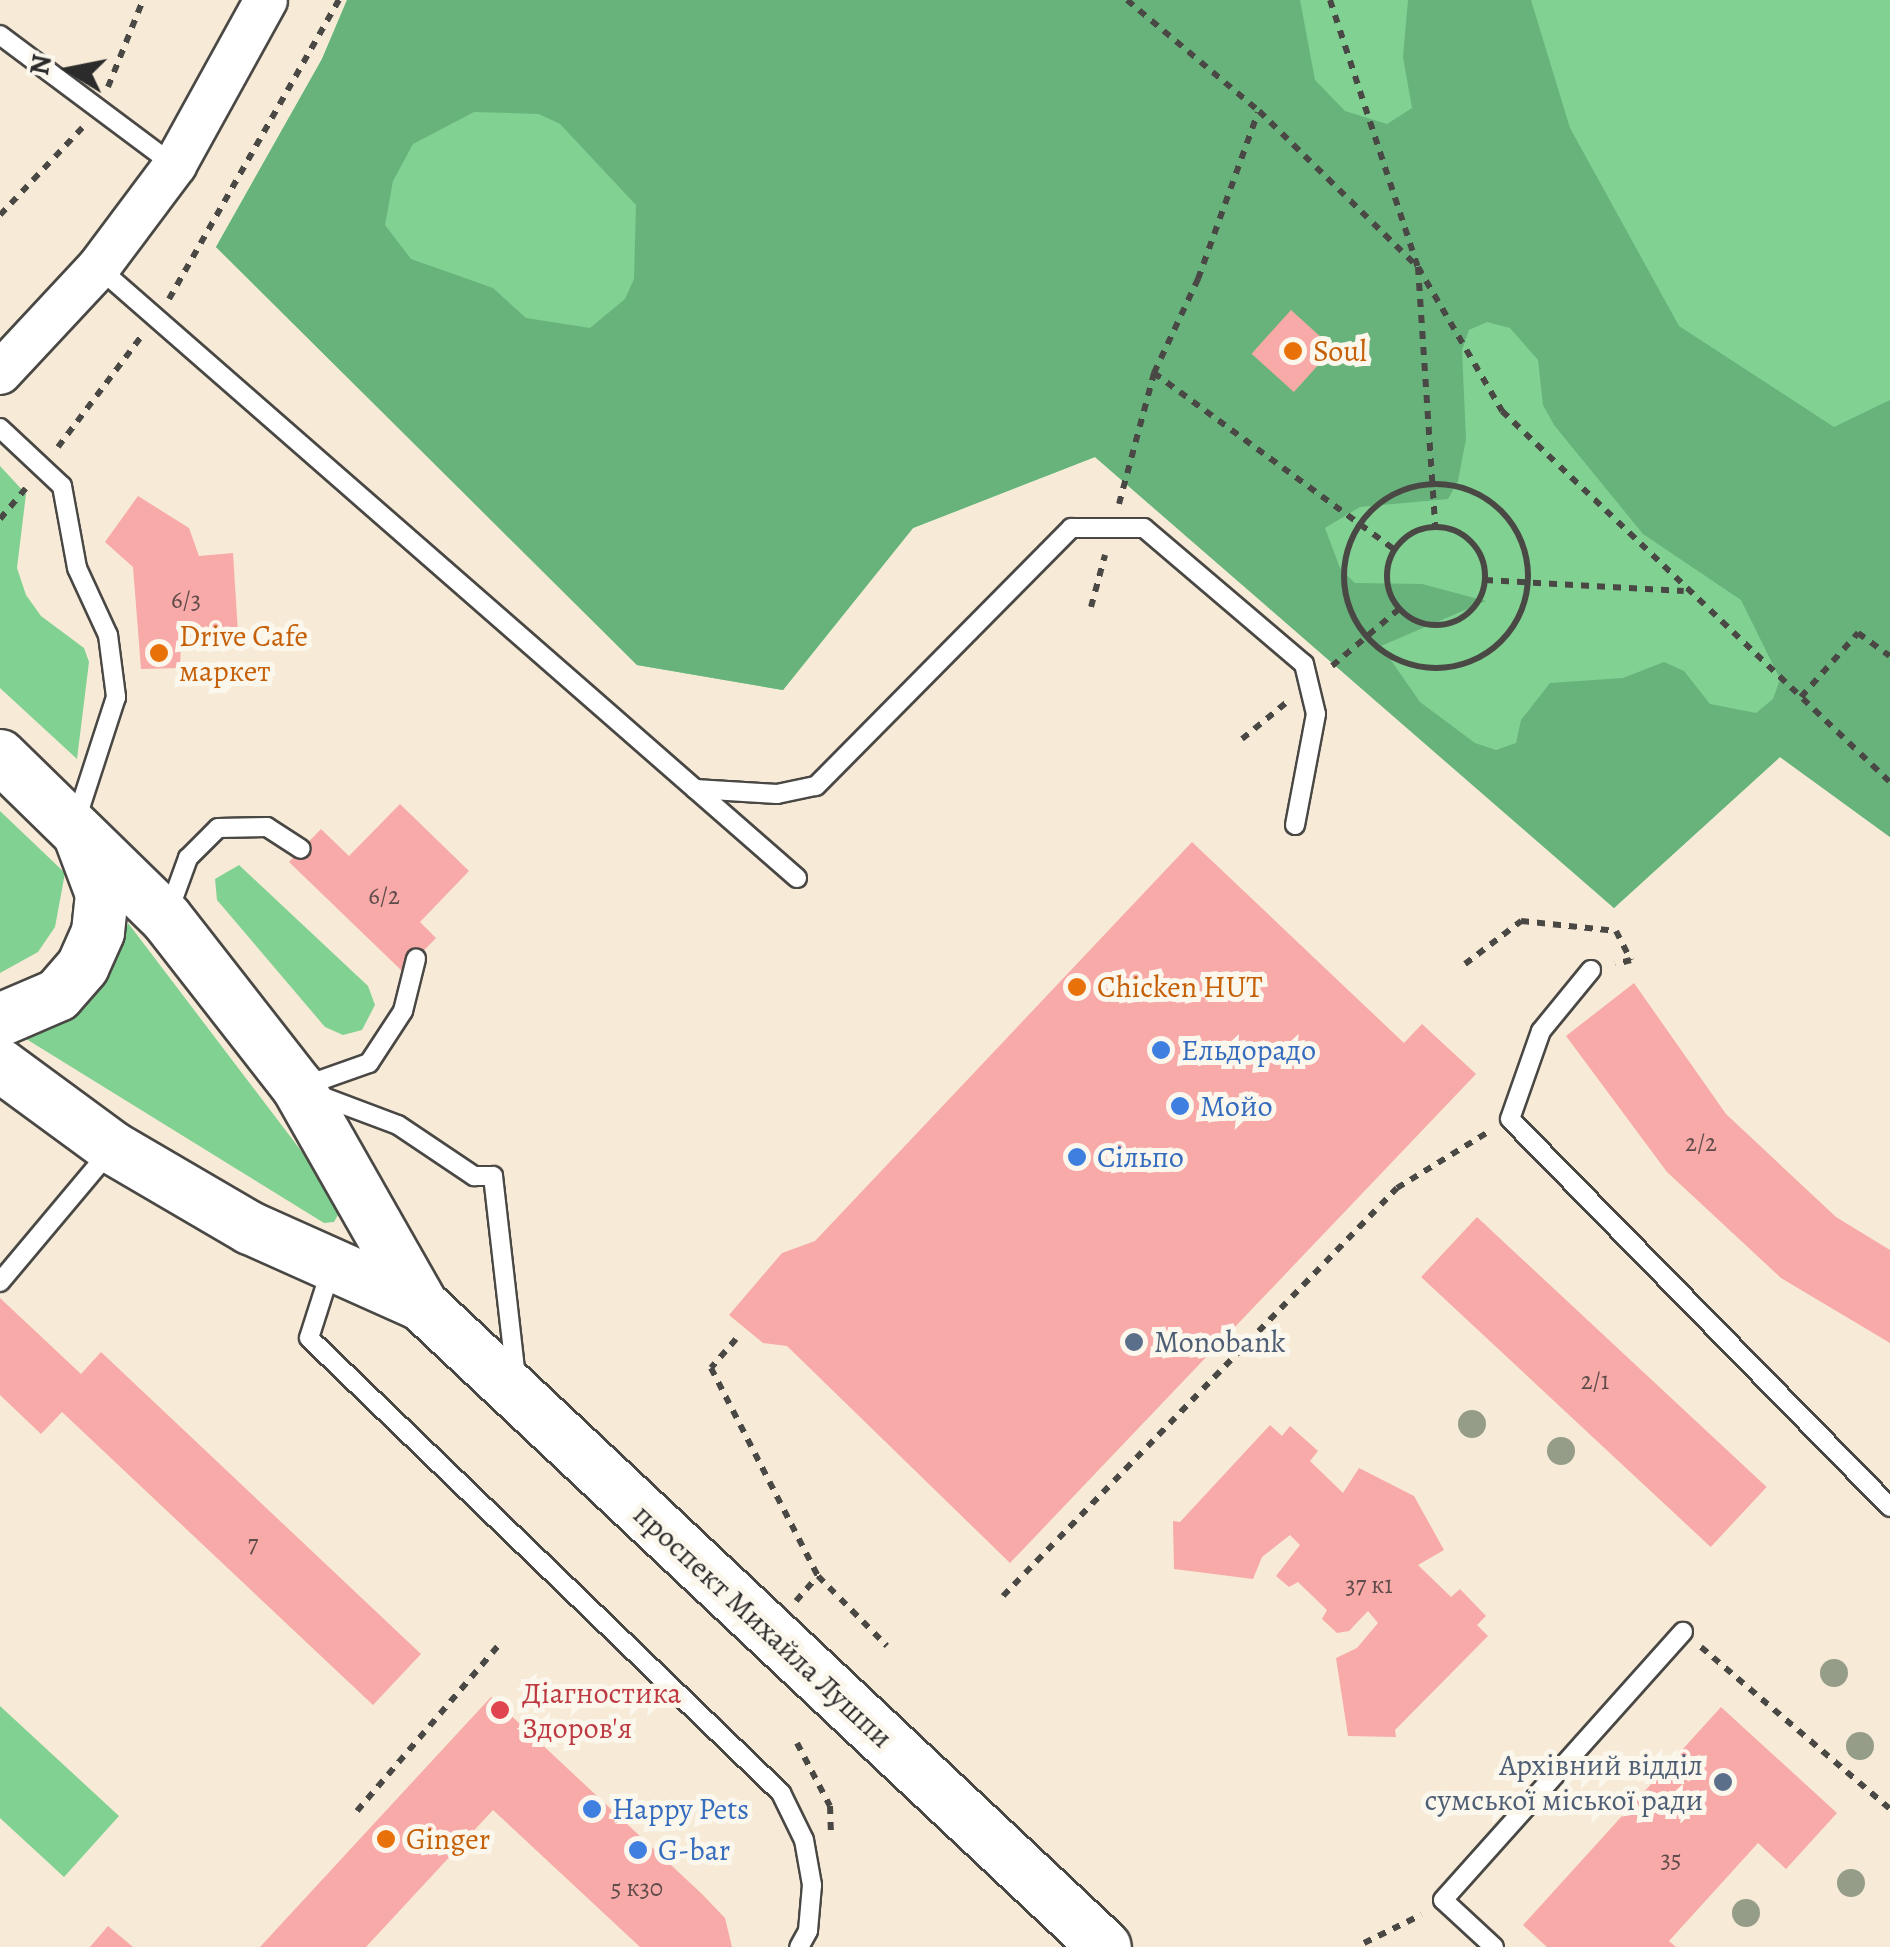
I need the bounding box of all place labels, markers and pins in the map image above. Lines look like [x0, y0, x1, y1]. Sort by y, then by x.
place label: Soul [1313, 333, 1367, 369]
marker: Soul [1282, 340, 1304, 362]
place label: Drive Cafe маркет [179, 618, 308, 688]
marker: Drive Cafe маркет [148, 642, 170, 664]
place label: Chicken HUT [1097, 969, 1263, 1005]
marker: Chicken HUT [1066, 976, 1088, 998]
place label: Ельдорадо [1181, 1032, 1316, 1068]
marker: Ельдорадо [1150, 1039, 1172, 1061]
place label: Мойо [1200, 1088, 1273, 1124]
marker: Мойо [1169, 1095, 1191, 1117]
place label: Сільпо [1097, 1139, 1184, 1175]
marker: Сільпо [1066, 1146, 1088, 1168]
place label: Monobank [1154, 1324, 1286, 1360]
marker: Monobank [1123, 1331, 1145, 1353]
place label: Діагностика Здоров'я [522, 1675, 681, 1746]
marker: Діагностика Здоров'я [487, 1697, 513, 1723]
place label: Архівний відділ сумської міської ради [1425, 1747, 1703, 1818]
marker: Архівний відділ сумської міської ради [1712, 1771, 1734, 1793]
place label: Happy Pets [612, 1791, 749, 1827]
marker: Happy Pets [581, 1798, 603, 1820]
place label: Ginger [406, 1821, 490, 1857]
marker: Ginger [375, 1828, 397, 1850]
place label: G-bar [658, 1832, 730, 1868]
marker: G-bar [627, 1839, 649, 1861]

